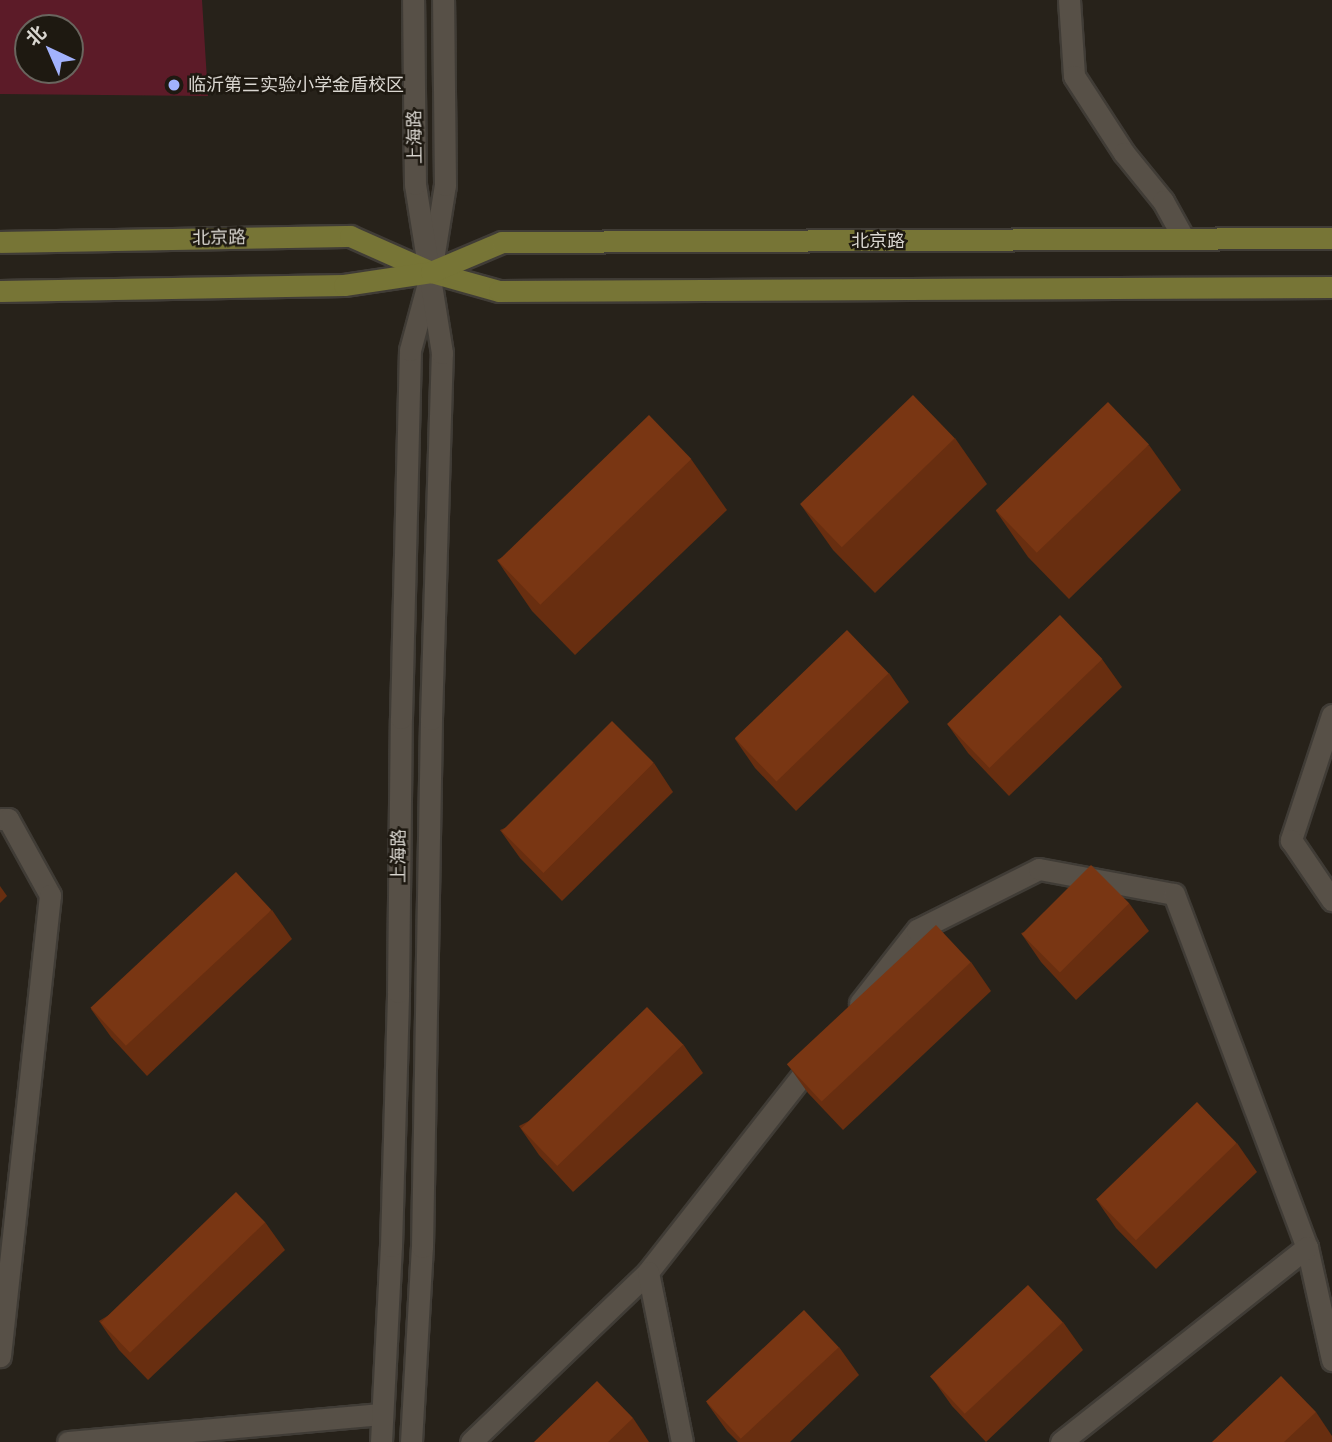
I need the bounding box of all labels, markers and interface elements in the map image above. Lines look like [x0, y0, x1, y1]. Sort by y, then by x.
north arrow [14, 14, 84, 84]
text: 北 [20, 19, 52, 51]
place label: 临沂第三实验小学金盾校区 [188, 74, 404, 96]
marker: 临沂第三实验小学金盾校区 [166, 77, 182, 93]
street label: 上海路 [404, 110, 426, 164]
street label: 北京路 [192, 227, 246, 249]
street label: 北京路 [851, 230, 905, 252]
street label: 上海路 [388, 829, 410, 883]

